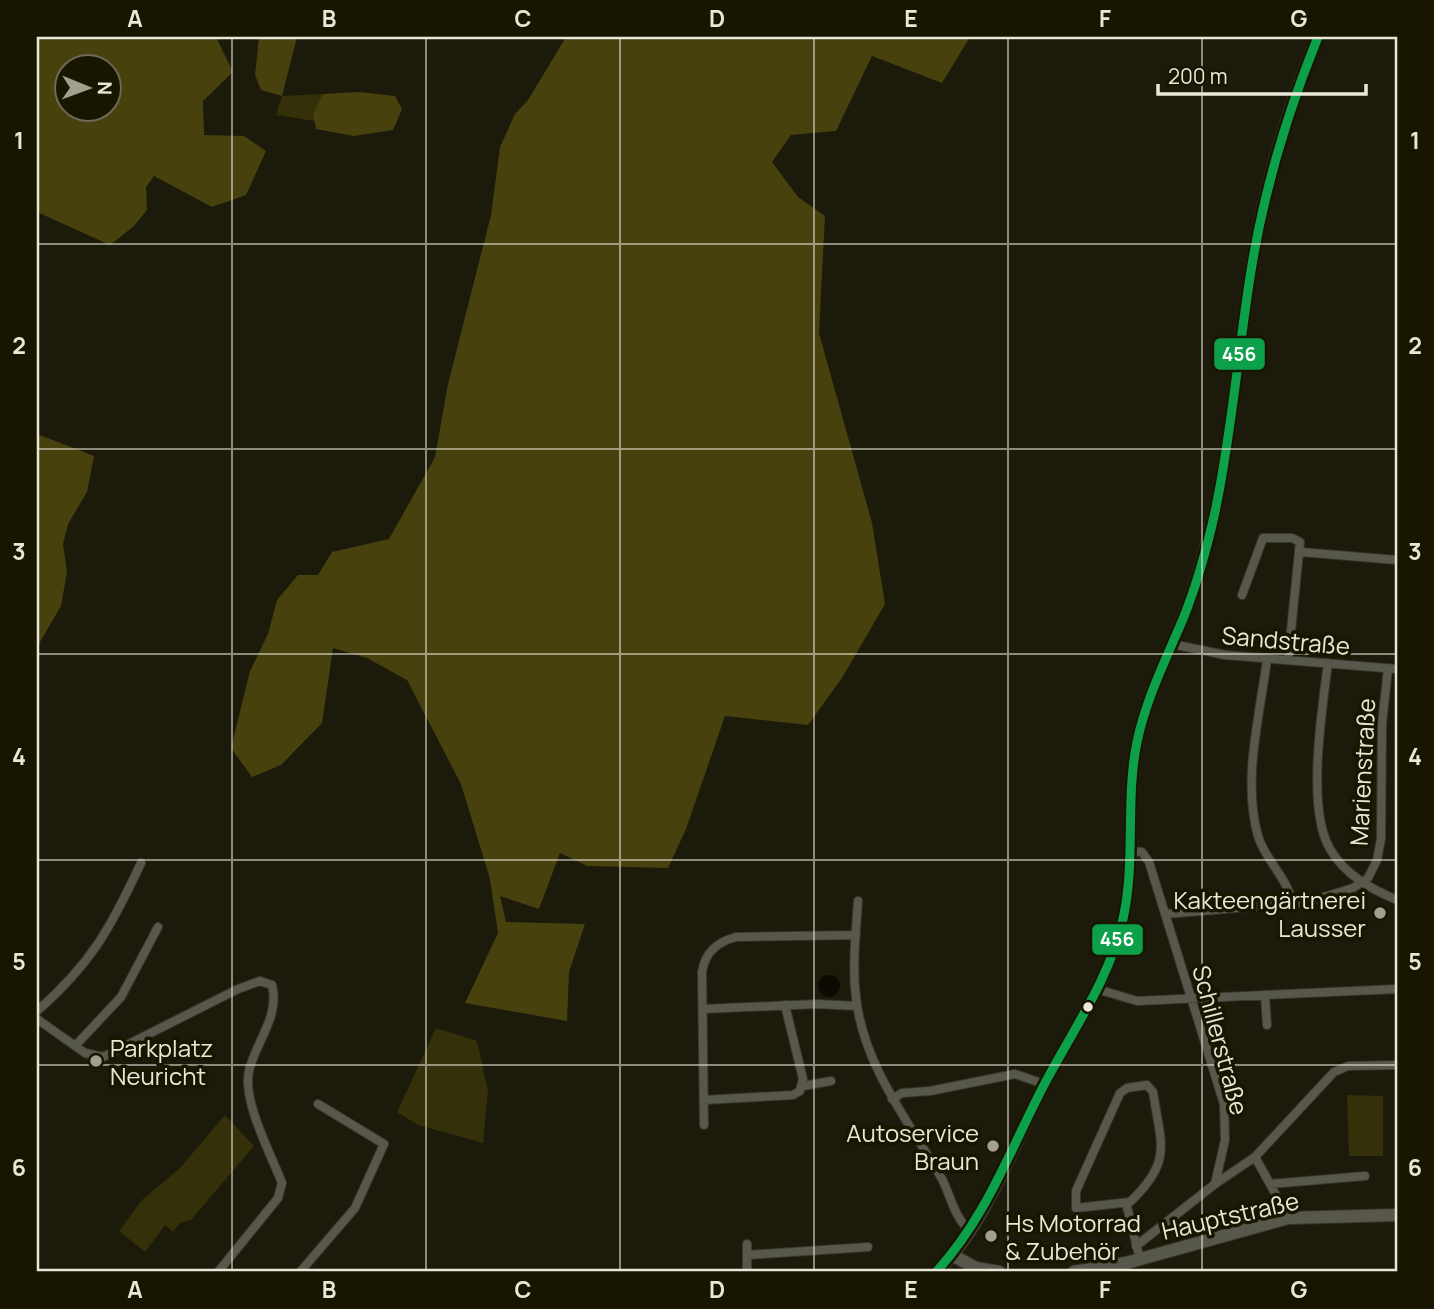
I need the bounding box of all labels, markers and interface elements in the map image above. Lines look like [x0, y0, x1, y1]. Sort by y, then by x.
text: A [127, 2, 143, 34]
text: B [322, 2, 336, 34]
text: C [515, 2, 532, 34]
text: D [709, 2, 725, 34]
text: E [904, 2, 918, 34]
text: F [1099, 2, 1111, 34]
text: G [1291, 2, 1308, 34]
north arrow [52, 52, 122, 122]
scale bar [1158, 52, 1366, 96]
text: 200 m [1168, 62, 1228, 90]
text: N [92, 81, 118, 95]
text: 1 [14, 124, 24, 156]
text: 1 [1410, 124, 1420, 156]
text: 2 [12, 329, 26, 361]
text: 2 [1408, 329, 1422, 361]
line badge: 456 [1213, 337, 1266, 371]
text: 456 [1222, 341, 1256, 367]
text: 3 [12, 535, 26, 567]
text: 3 [1408, 535, 1422, 567]
street label: Sandstraße [1220, 618, 1352, 662]
street label: Marienstraße [1342, 697, 1382, 847]
text: 4 [12, 740, 26, 772]
text: 4 [1408, 740, 1422, 772]
place label: Kakteengärtnerei Lausser [1173, 883, 1366, 944]
marker: Kakteengärtnerei Lausser [1372, 905, 1388, 921]
line badge: 456 [1091, 923, 1144, 956]
text: 456 [1100, 926, 1134, 952]
text: 5 [12, 945, 26, 977]
text: 5 [1408, 945, 1422, 977]
street label: Schillerstraße [1185, 962, 1257, 1118]
unlabelled marker [1081, 1000, 1095, 1014]
place label: Parkplatz Neuricht [110, 1031, 213, 1092]
marker: Parkplatz Neuricht [88, 1053, 104, 1069]
place label: Autoservice Braun [846, 1116, 979, 1177]
marker: Autoservice Braun [985, 1138, 1001, 1154]
text: 6 [12, 1151, 26, 1183]
text: 6 [1408, 1151, 1422, 1183]
street label: Hauptstraße [1158, 1183, 1302, 1247]
place label: Hs Motorrad & Zubehör [1005, 1206, 1141, 1267]
marker: Hs Motorrad & Zubehör [983, 1228, 999, 1244]
text: A [127, 1273, 143, 1305]
text: B [322, 1273, 336, 1305]
text: C [515, 1273, 532, 1305]
text: D [709, 1273, 725, 1305]
text: E [904, 1273, 918, 1305]
text: F [1099, 1273, 1111, 1305]
text: G [1291, 1273, 1308, 1305]

